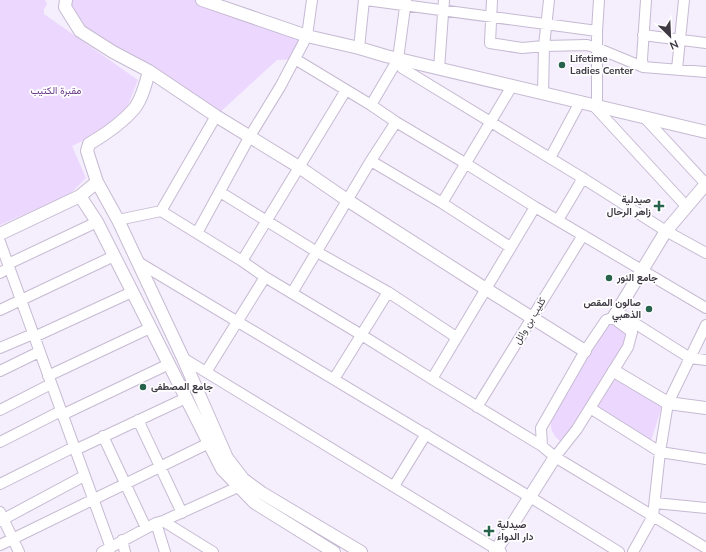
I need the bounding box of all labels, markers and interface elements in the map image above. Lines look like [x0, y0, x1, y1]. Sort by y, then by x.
north arrow [650, 16, 690, 56]
text: N [667, 36, 681, 53]
place label: Lifetime Ladies Center [570, 52, 634, 78]
marker: Lifetime Ladies Center [557, 60, 567, 70]
park label: مقبرة الكتيب [31, 84, 81, 98]
place label: صيدلية زاهر الرحال [607, 193, 652, 219]
marker: صيدلية زاهر الرحال [654, 201, 664, 211]
place label: جامع النور [616, 271, 658, 285]
marker: جامع النور [604, 273, 614, 283]
street label: كليب بن وائل [511, 294, 550, 347]
place label: صالون المقص الذهبي [583, 296, 642, 323]
marker: صالون المقص الذهبي [644, 304, 654, 314]
place label: جامع المصطفى [151, 380, 213, 394]
marker: جامع المصطفى [138, 382, 148, 392]
place label: صيدلية دار الدواء [497, 518, 533, 544]
marker: صيدلية دار الدواء [484, 526, 494, 536]

